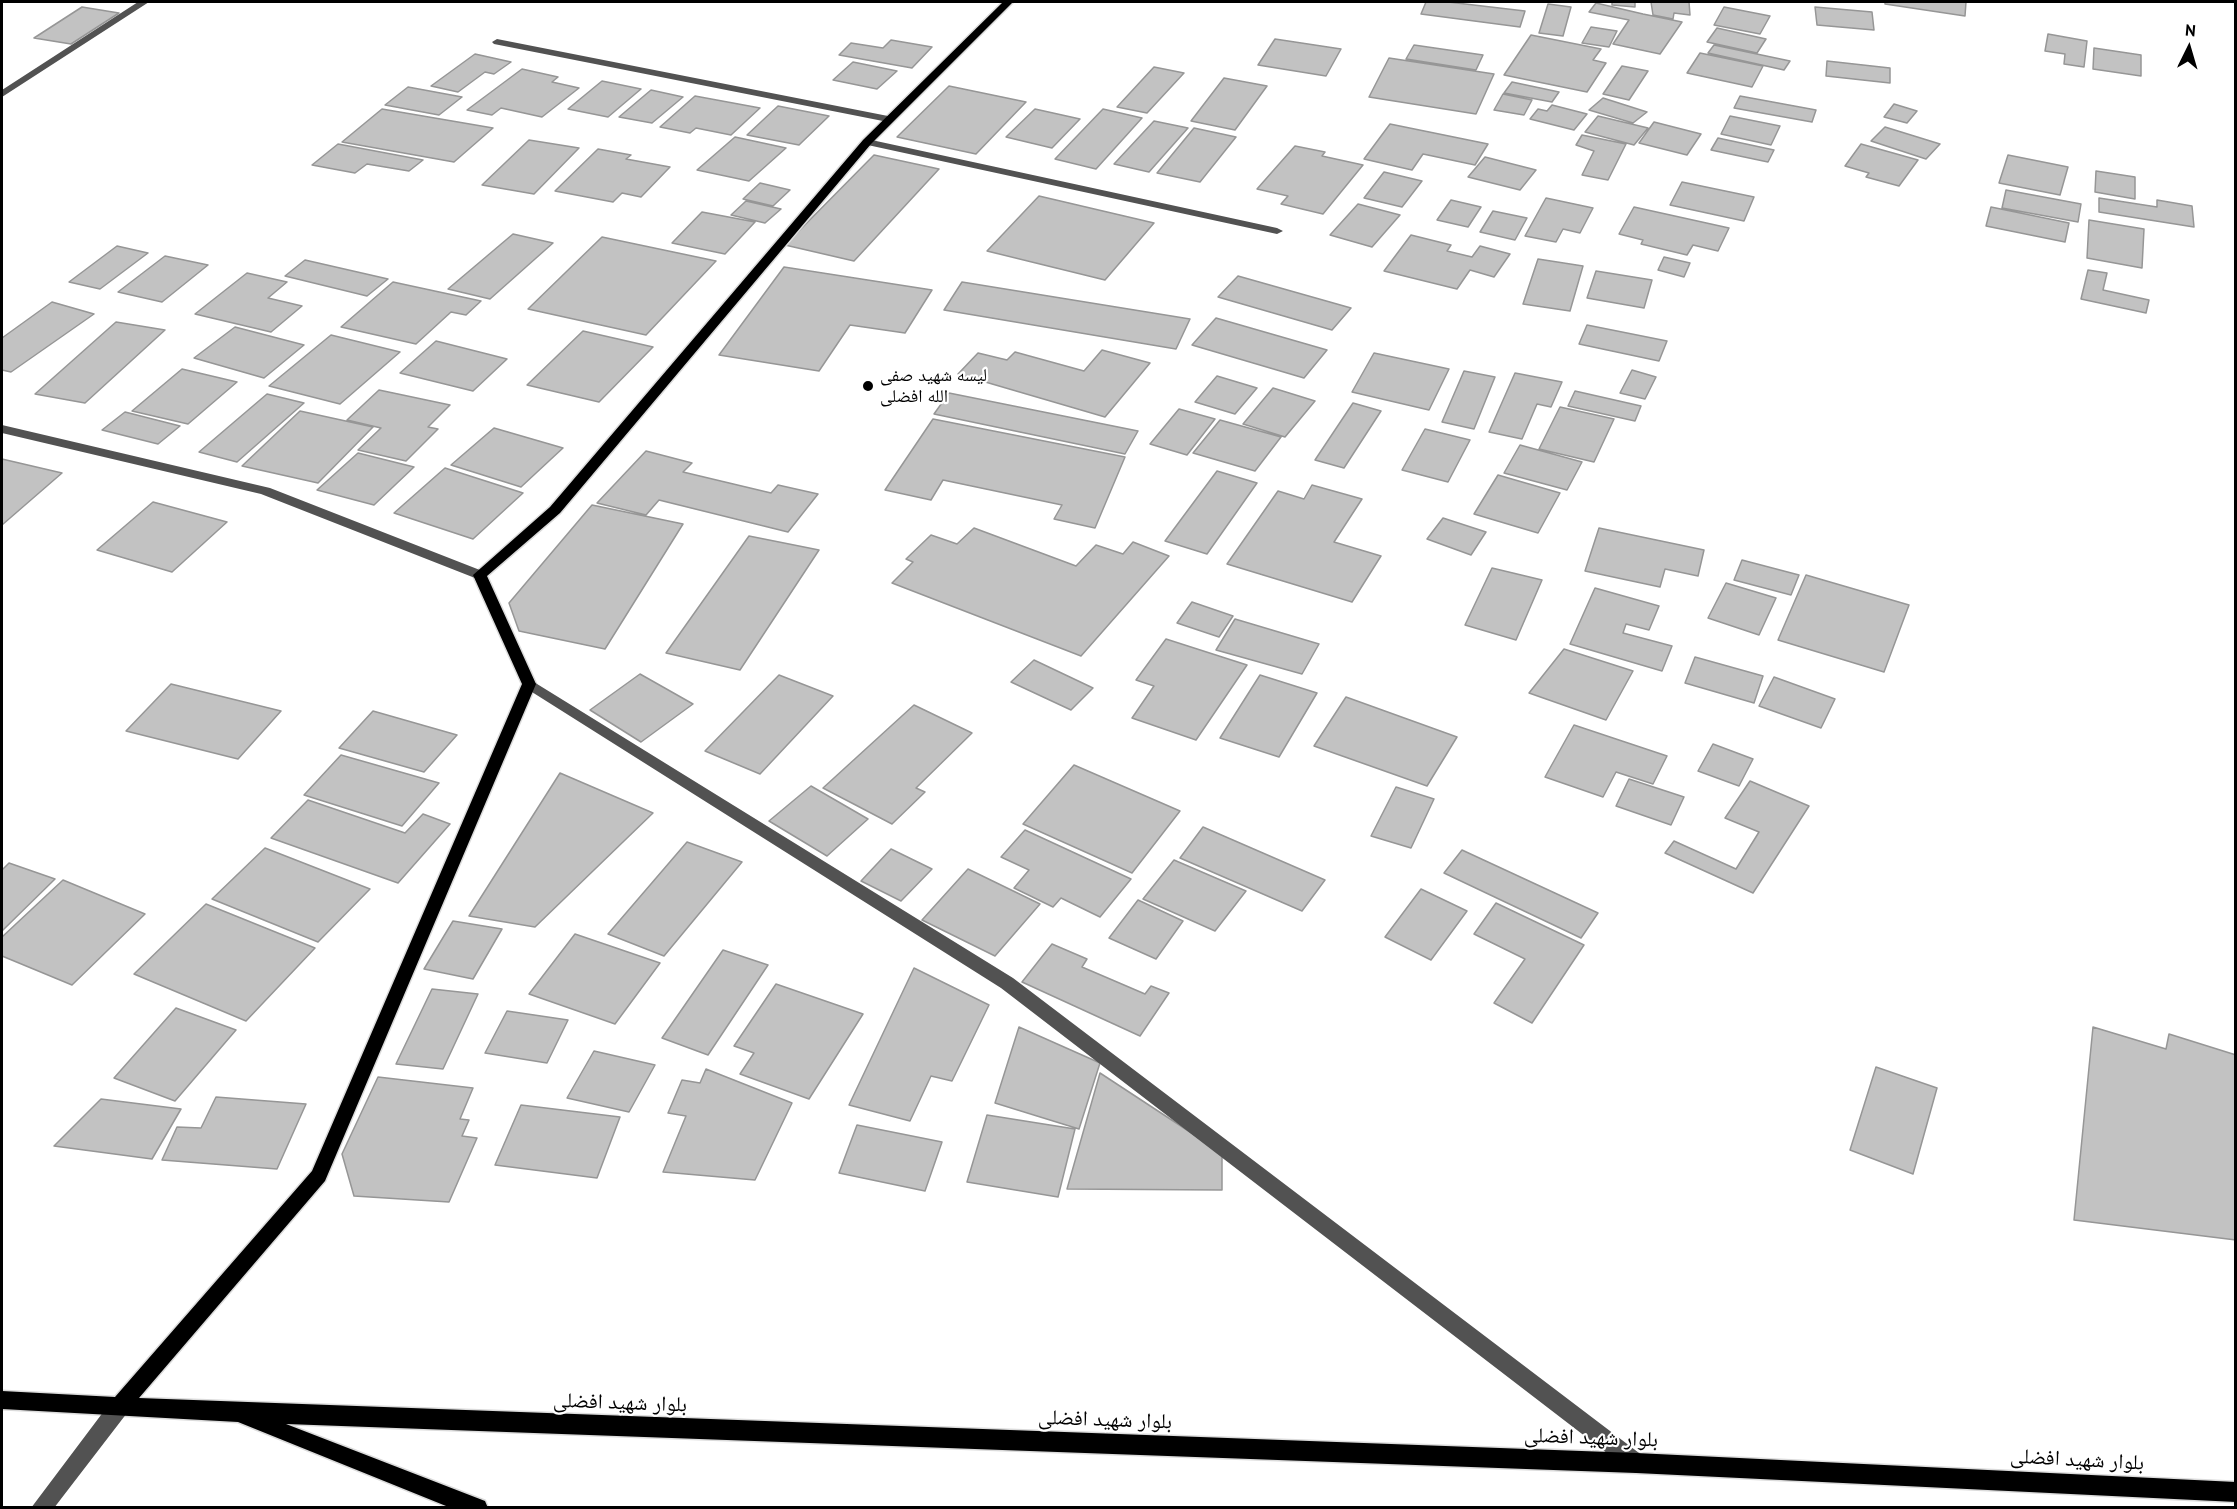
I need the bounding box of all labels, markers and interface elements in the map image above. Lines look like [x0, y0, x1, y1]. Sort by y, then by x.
north arrow [2159, 18, 2219, 78]
text: N [2184, 20, 2197, 40]
place label: لیسه شهید صفی الله افضلی [880, 365, 987, 407]
marker: لیسه شهید صفی الله افضلی [861, 379, 875, 393]
street label: بلوار شهید افضلی [553, 1388, 687, 1418]
street label: بلوار شهید افضلی [1038, 1405, 1172, 1435]
street label: بلوار شهید افضلی [1524, 1423, 1658, 1453]
street label: بلوار شهید افضلی [2009, 1444, 2145, 1476]

